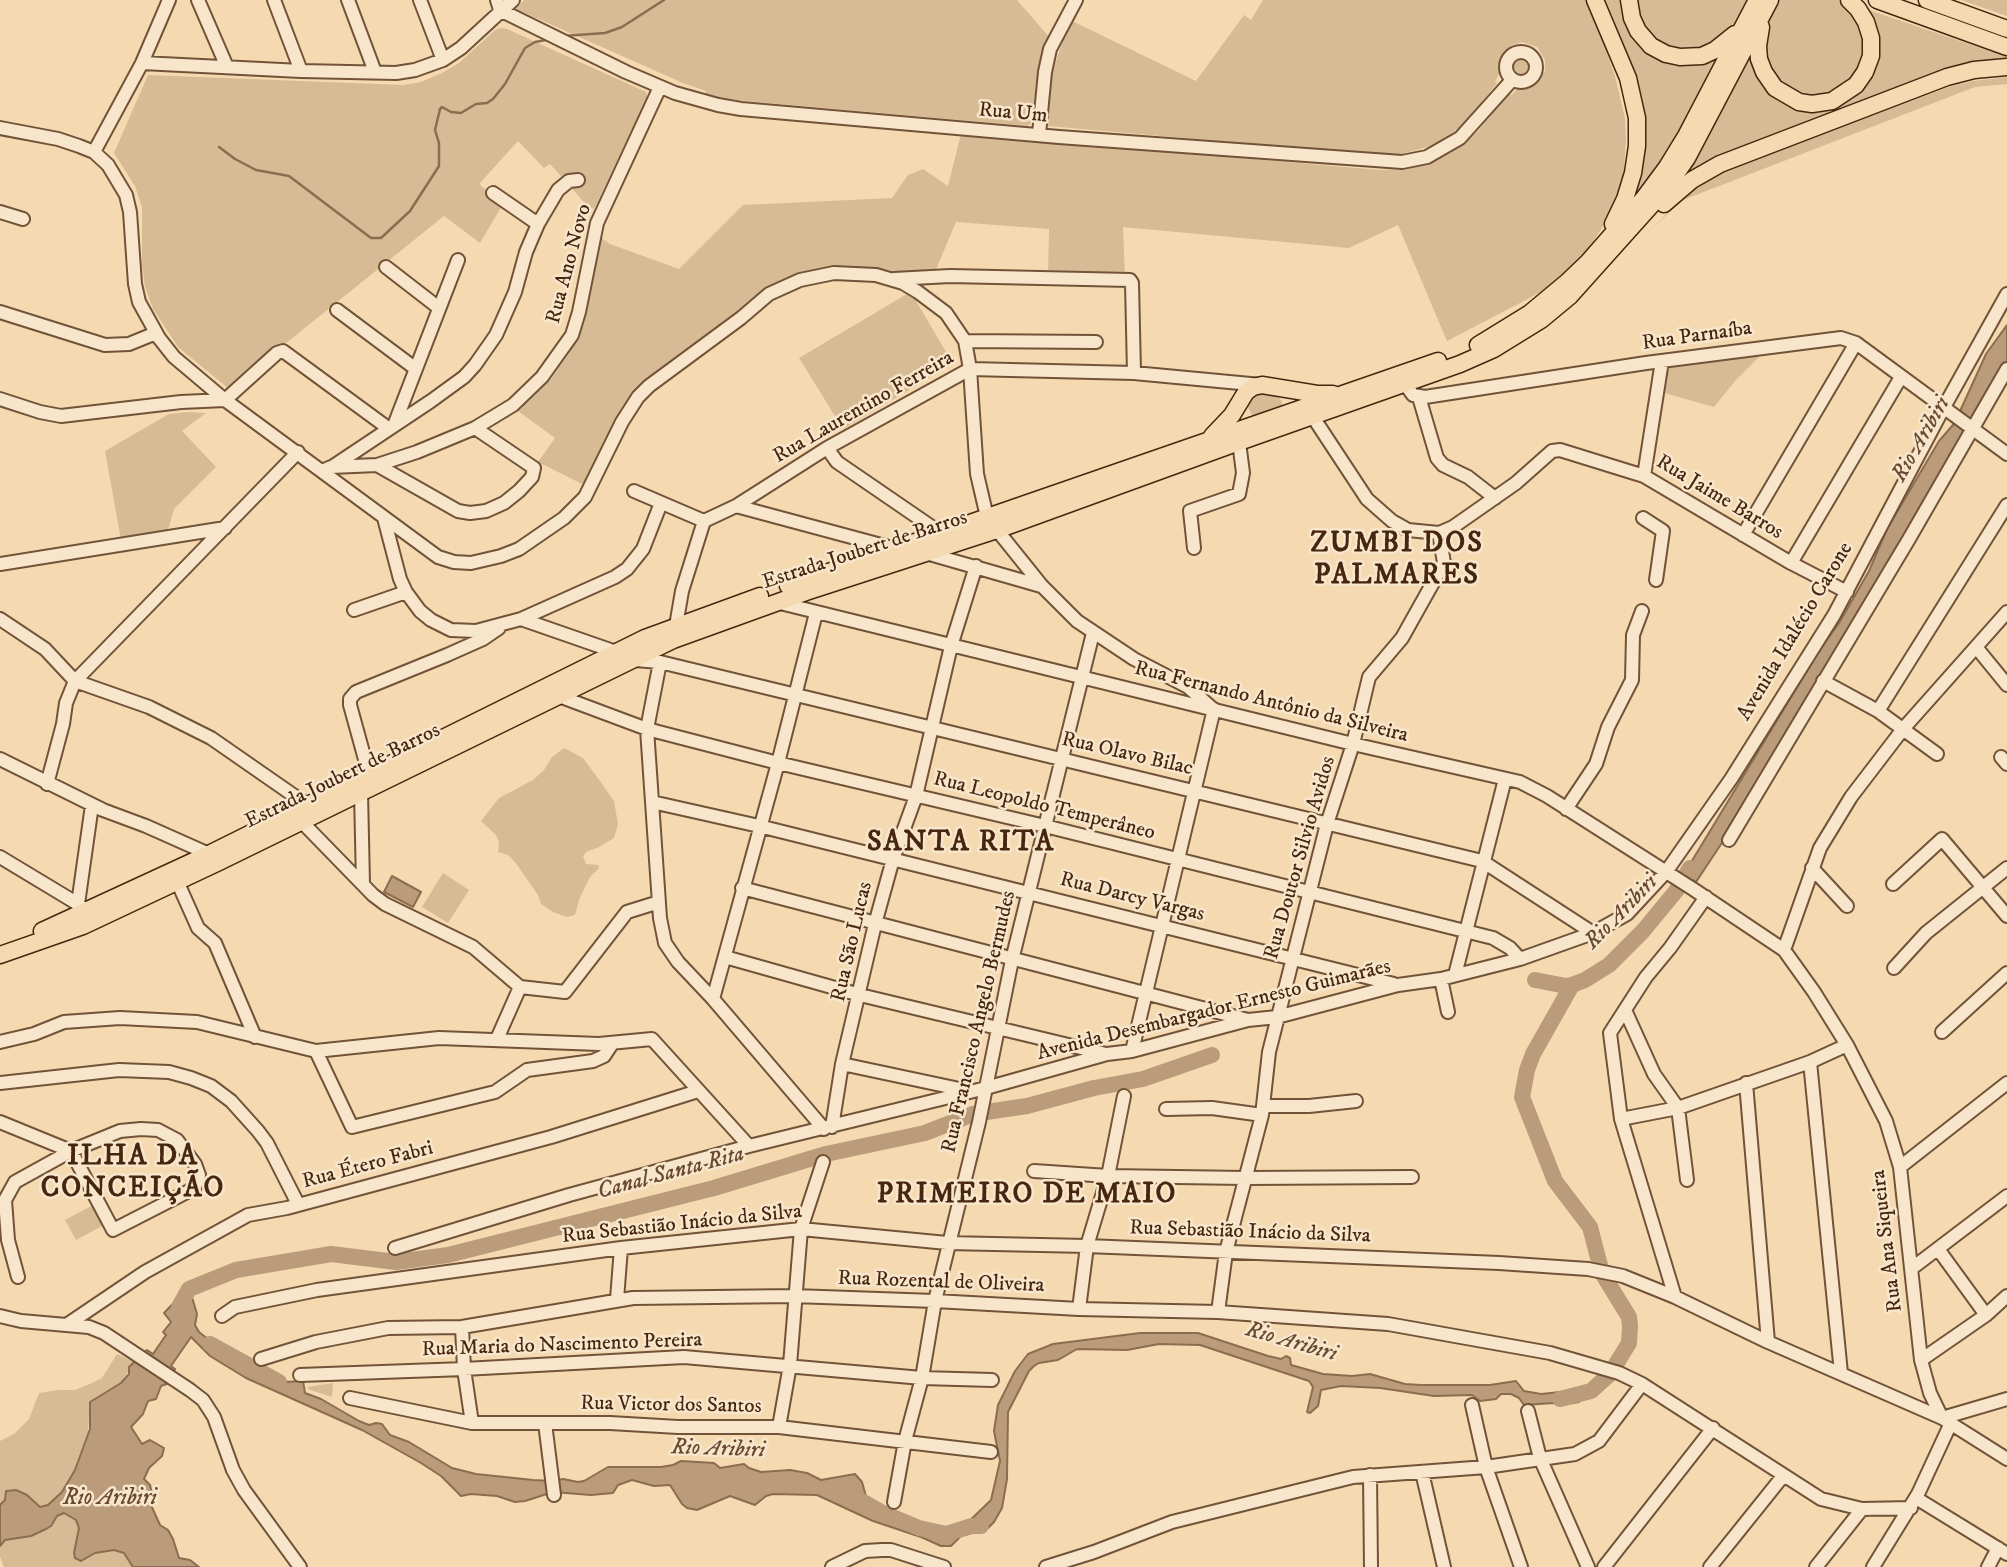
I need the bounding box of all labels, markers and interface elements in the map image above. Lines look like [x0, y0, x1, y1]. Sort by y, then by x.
street label: Rua Um [977, 98, 1049, 130]
street label: Rua Ano Novo [542, 201, 598, 327]
street label: Rua Parnaíba [1641, 317, 1753, 357]
street label: Rua Laurentino Ferreira [769, 346, 959, 470]
water label: Rio Aribiri [1887, 392, 1957, 488]
street label: Rua Jaime Barros [1651, 450, 1787, 546]
street label: Estrada Joubert de Barros [759, 506, 971, 596]
district label: ZUMBI DOS PALMARES [1311, 528, 1483, 594]
street label: Avenida Idalécio Carone [1733, 538, 1859, 726]
street label: Rua Fernando Antônio da Silveira [1132, 657, 1410, 749]
street label: Estrada Joubert de Barros [241, 719, 445, 835]
street label: Rua Olavo Bilac [1059, 728, 1195, 782]
street label: Rua Doutor Silvio Avidos [1260, 754, 1342, 962]
street label: Rua Leopoldo Temperâneo [930, 767, 1158, 847]
district label: SANTA RITA [868, 827, 1054, 861]
street label: Rua Darcy Vargas [1057, 868, 1207, 928]
water label: Rio Aribiri [1579, 870, 1665, 956]
street label: Rua São Lucas [827, 880, 879, 1004]
street label: Rua Francisco Angelo Bermudes [938, 888, 1022, 1156]
street label: Avenida Desembargador Ernesto Guimarães [1035, 955, 1393, 1067]
street label: Rua Étero Fabri [300, 1136, 436, 1196]
district label: ILHA DA CONCEIÇÃO [42, 1141, 224, 1207]
water label: Canal Santa Rita [595, 1141, 747, 1207]
street label: Rua Ana Siqueira [1867, 1168, 1909, 1314]
district label: PRIMEIRO DE MAIO [879, 1179, 1175, 1213]
street label: Rua Sebastião Inácio da Silva [561, 1200, 803, 1250]
street label: Rua Sebastião Inácio da Silva [1129, 1216, 1371, 1250]
street label: Rua Rozental de Oliveira [837, 1267, 1045, 1299]
water label: Rio Aribiri [1242, 1317, 1340, 1369]
street label: Rua Maria do Nascimento Pereira [421, 1329, 703, 1363]
street label: Rua Victor dos Santos [580, 1392, 762, 1420]
water label: Rio Aribiri [671, 1435, 765, 1465]
water label: Rio Aribiri [63, 1485, 157, 1513]

